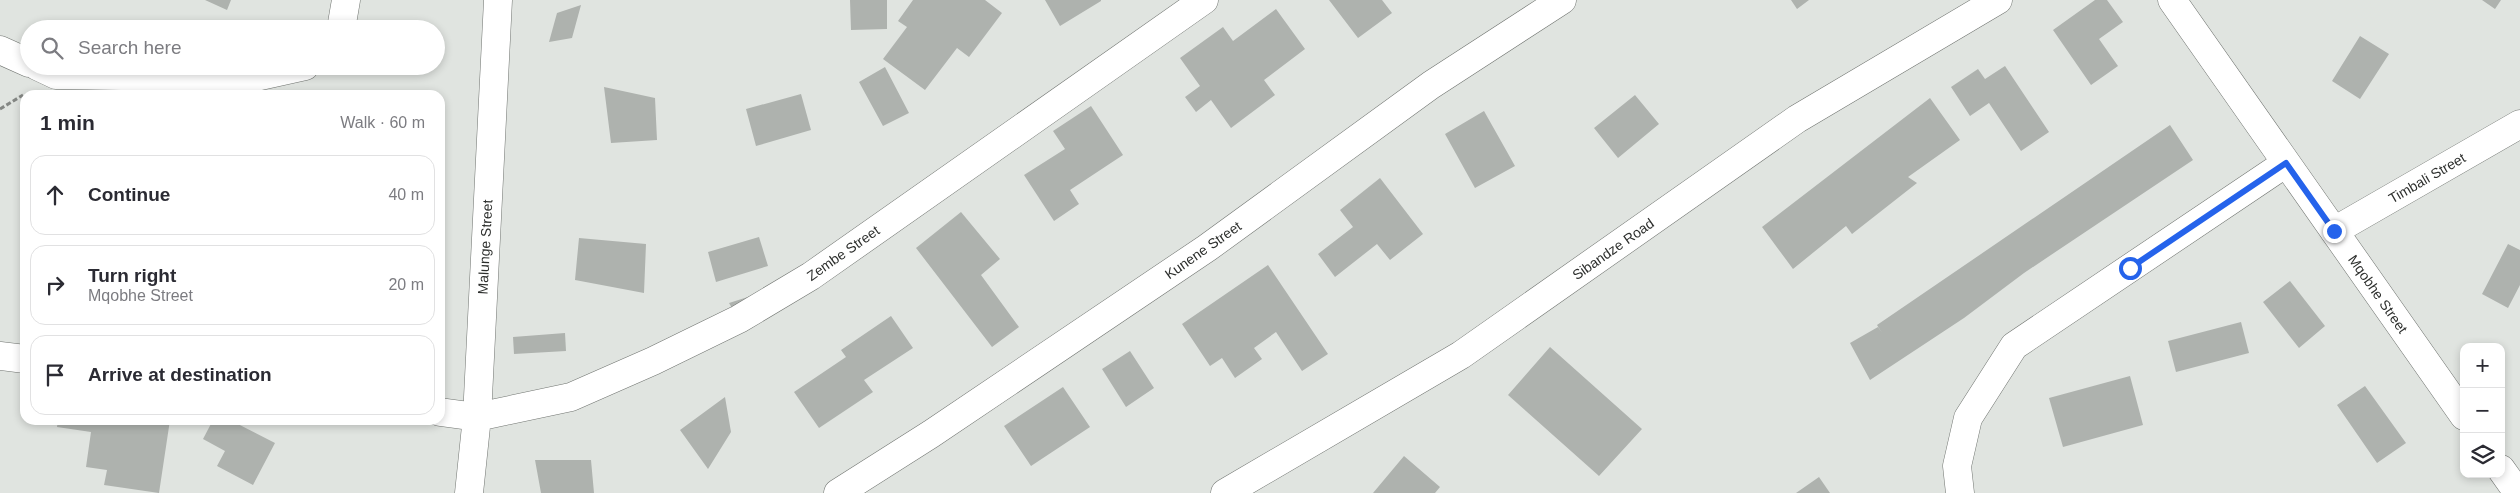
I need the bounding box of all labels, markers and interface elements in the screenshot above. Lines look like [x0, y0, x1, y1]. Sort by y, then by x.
search box [20, 20, 445, 75]
icon: search [38, 34, 66, 62]
text: Search here [78, 37, 182, 58]
text: 1 min [40, 111, 95, 134]
text: Walk · 60 m [340, 114, 425, 131]
street label: Timbali Street [2386, 150, 2468, 206]
icon: ahead [41, 181, 69, 209]
text: Continue [88, 184, 170, 205]
text: 40 m [388, 186, 424, 203]
street label: Malunge Street [475, 199, 495, 295]
street label: Sibandze Road [1569, 215, 1657, 283]
street label: Kunene Street [1162, 218, 1244, 282]
route end [2323, 220, 2346, 243]
street label: Zembe Street [804, 222, 882, 284]
street label: Mqobhe Street [2345, 252, 2411, 336]
route start [2119, 257, 2142, 280]
text: Turn right [88, 265, 176, 286]
icon: right [41, 271, 69, 299]
text: 20 m [388, 276, 424, 293]
text: Mqobhe Street [88, 287, 193, 304]
map controls [2460, 343, 2505, 478]
button: + [2460, 343, 2505, 388]
icon: arrive [41, 361, 69, 389]
text: Arrive at destination [88, 364, 272, 385]
button: − [2460, 388, 2505, 433]
button: layers [2460, 433, 2505, 478]

